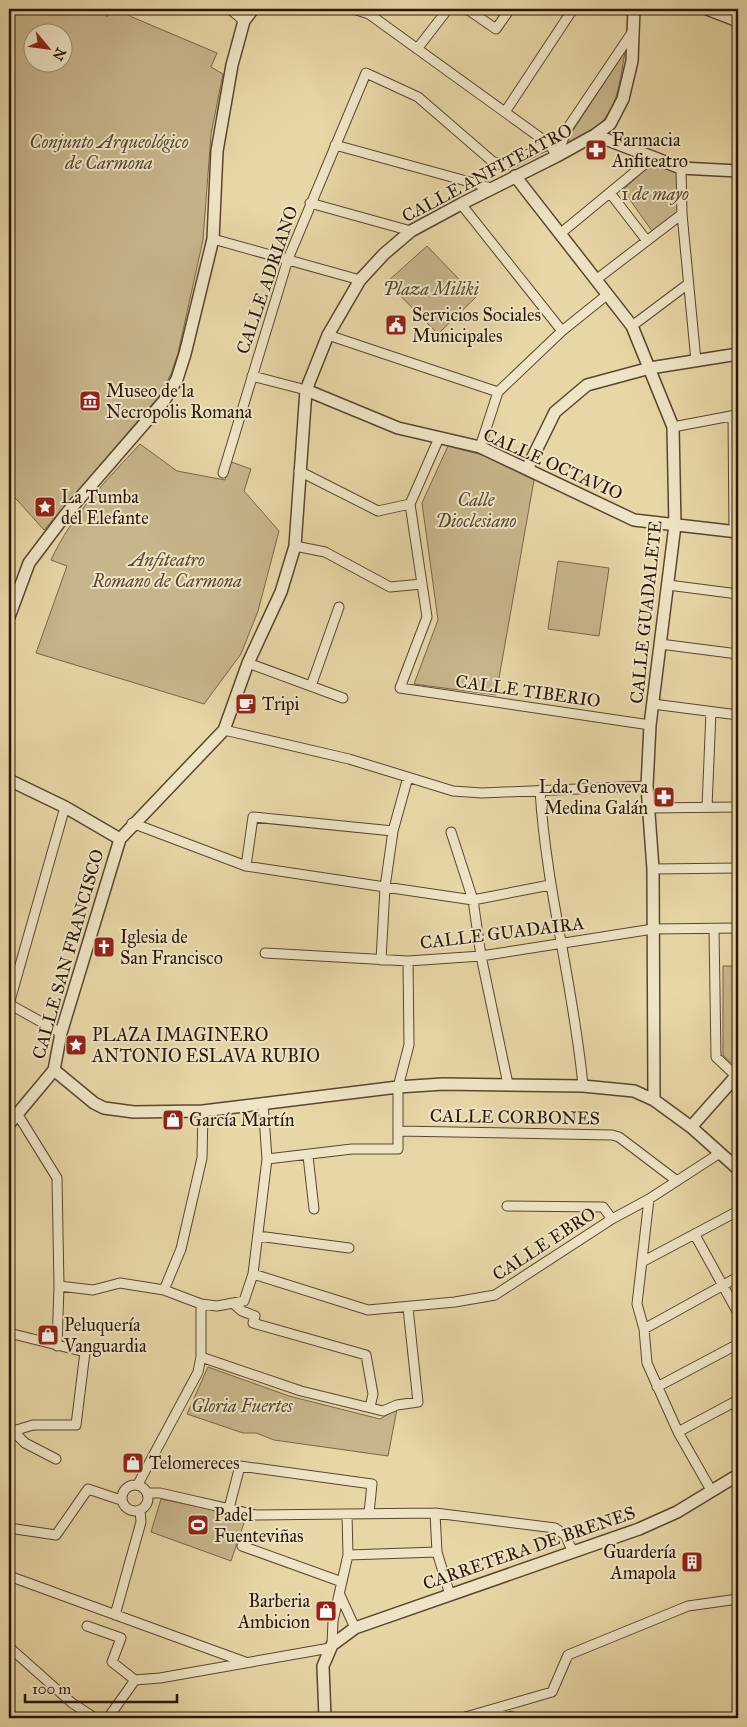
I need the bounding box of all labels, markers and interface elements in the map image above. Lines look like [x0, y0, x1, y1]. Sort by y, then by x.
north arrow [22, 22, 72, 72]
text: N [49, 45, 69, 63]
street label: CALLE ANFITEATRO [398, 119, 576, 227]
place label: Farmacia Anfiteatro [611, 129, 688, 172]
park label: Conjunto Arqueológico de Carmona [29, 131, 189, 174]
pharmacy icon: Farmacia Anfiteatro [584, 138, 608, 162]
park label: 1 de mayo [621, 183, 689, 205]
street label: CALLE ADRIANO [231, 203, 303, 357]
park label: Plaza Miliki [383, 278, 479, 300]
place label: Servicios Sociales Municipales [412, 304, 541, 347]
public building icon: Servicios Sociales Municipales [384, 313, 408, 337]
place label: Museo de la Necropolis Romana [106, 380, 252, 423]
museum icon: Museo de la Necropolis Romana [78, 389, 102, 413]
street label: CALLE OCTAVIO [480, 423, 626, 505]
place label: La Tumba del Elefante [61, 486, 149, 529]
park label: Calle Dioclesiano [436, 489, 517, 532]
place icon: La Tumba del Elefante [33, 495, 57, 519]
street label: CALLE GUADALETE [625, 519, 667, 705]
park label: Anfiteatro Romano de Carmona [91, 549, 242, 592]
street label: CALLE TIBERIO [454, 670, 602, 712]
cafe icon: Tripi [234, 692, 258, 716]
place label: Tripi [262, 693, 300, 715]
place label: Lda. Genoveva Medina Galán [539, 776, 648, 819]
pharmacy icon: Lda. Genoveva Medina Galán [652, 785, 676, 809]
street label: CALLE SAN FRANCISCO [27, 846, 109, 1062]
street label: CALLE GUADAIRA [419, 912, 585, 954]
place label: Iglesia de San Francisco [120, 926, 223, 969]
church icon: Iglesia de San Francisco [92, 935, 116, 959]
place label: PLAZA IMAGINERO ANTONIO ESLAVA RUBIO [91, 1024, 320, 1067]
place icon: PLAZA IMAGINERO ANTONIO ESLAVA RUBIO [64, 1033, 88, 1057]
street label: CALLE CORBONES [430, 1105, 600, 1129]
shop icon: García Martín [161, 1108, 185, 1132]
place label: García Martín [189, 1109, 295, 1131]
street label: CALLE EBRO [488, 1203, 600, 1285]
place label: Peluquería Vanguardia [63, 1314, 147, 1358]
shop icon: Peluquería Vanguardia [36, 1323, 60, 1347]
park label: Gloria Fuertes [191, 1395, 294, 1417]
shop icon: Telomereces [121, 1451, 145, 1475]
place label: Telomereces [149, 1452, 240, 1474]
street label: CARRETERA DE BRENES [420, 1501, 638, 1595]
place label: Padel Fuenteviñas [214, 1504, 304, 1547]
sports icon: Padel Fuenteviñas [186, 1513, 210, 1537]
place label: Guardería Amapola [603, 1541, 676, 1584]
building icon: Guardería Amapola [680, 1550, 704, 1574]
place label: Barberia Ambicion [237, 1590, 310, 1633]
shop icon: Barberia Ambicion [314, 1599, 338, 1623]
scale bar [25, 1672, 178, 1704]
text: 100 m [32, 1680, 72, 1698]

